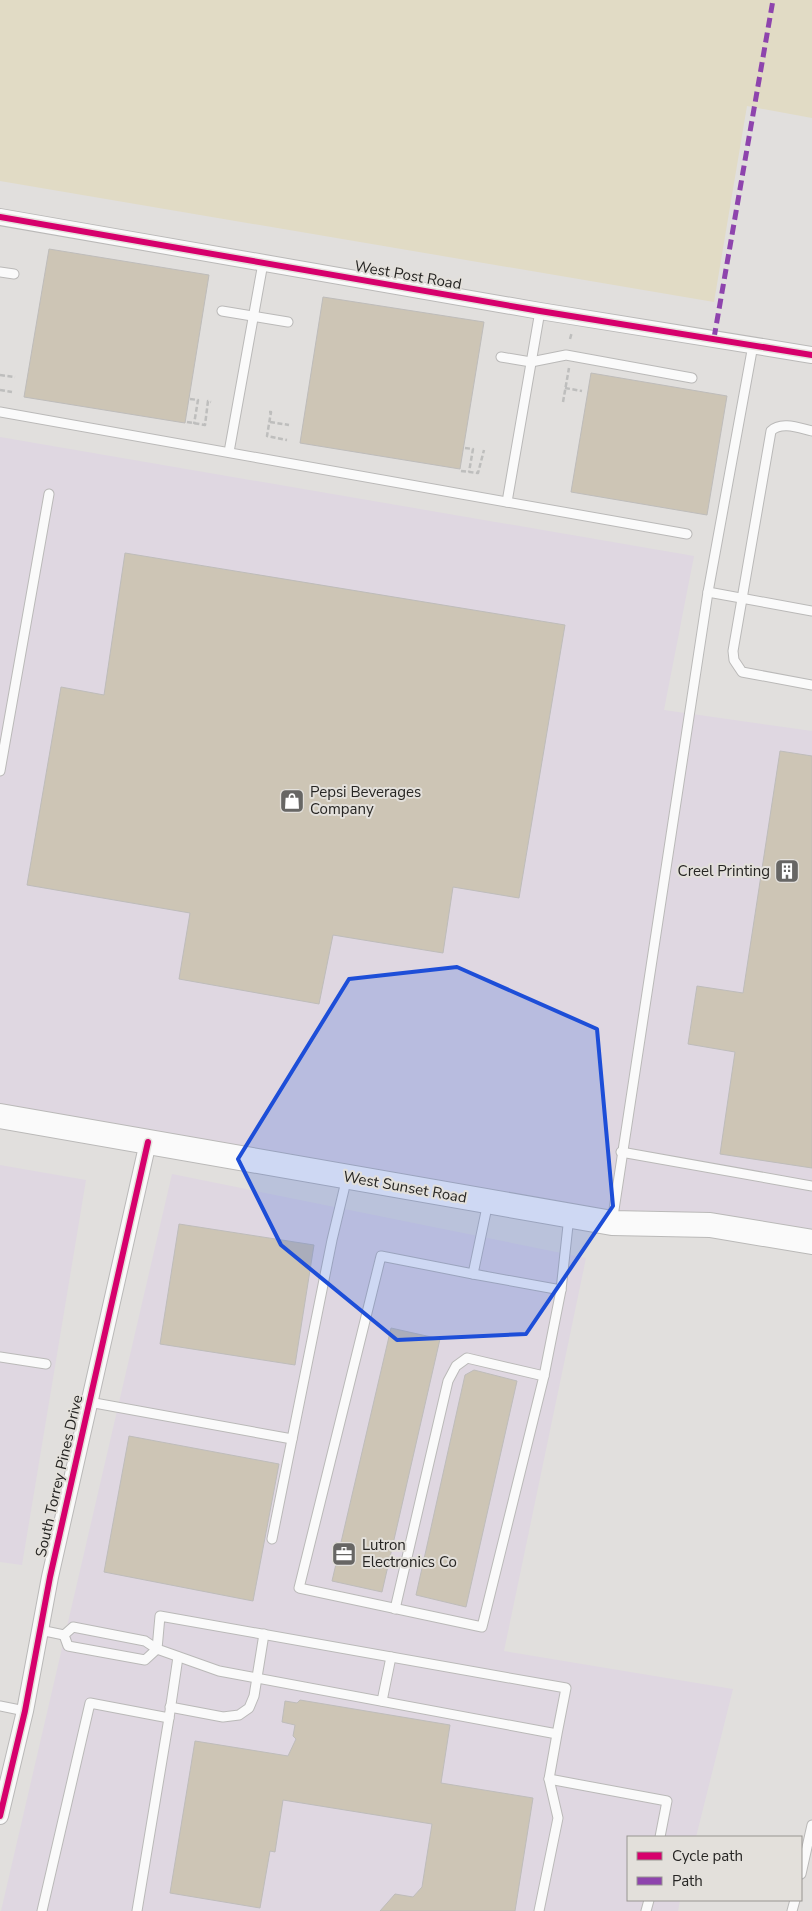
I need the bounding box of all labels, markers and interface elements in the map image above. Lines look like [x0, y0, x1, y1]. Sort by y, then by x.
street label: West Post Road [353, 256, 463, 294]
place label: Pepsi Beverages Company [310, 782, 421, 819]
shop icon: Pepsi Beverages Company [279, 788, 305, 814]
building icon: Creel Printing [774, 858, 800, 884]
place label: Creel Printing [678, 861, 770, 881]
street label: West Sunset Road [342, 1166, 468, 1208]
street label: South Torrey Pines Drive [31, 1393, 87, 1559]
place label: Lutron Electronics Co [362, 1535, 457, 1572]
office icon: Lutron Electronics Co [331, 1541, 357, 1567]
legend [627, 1836, 802, 1901]
text: Cycle path [672, 1846, 743, 1866]
text: Path [672, 1871, 703, 1891]

